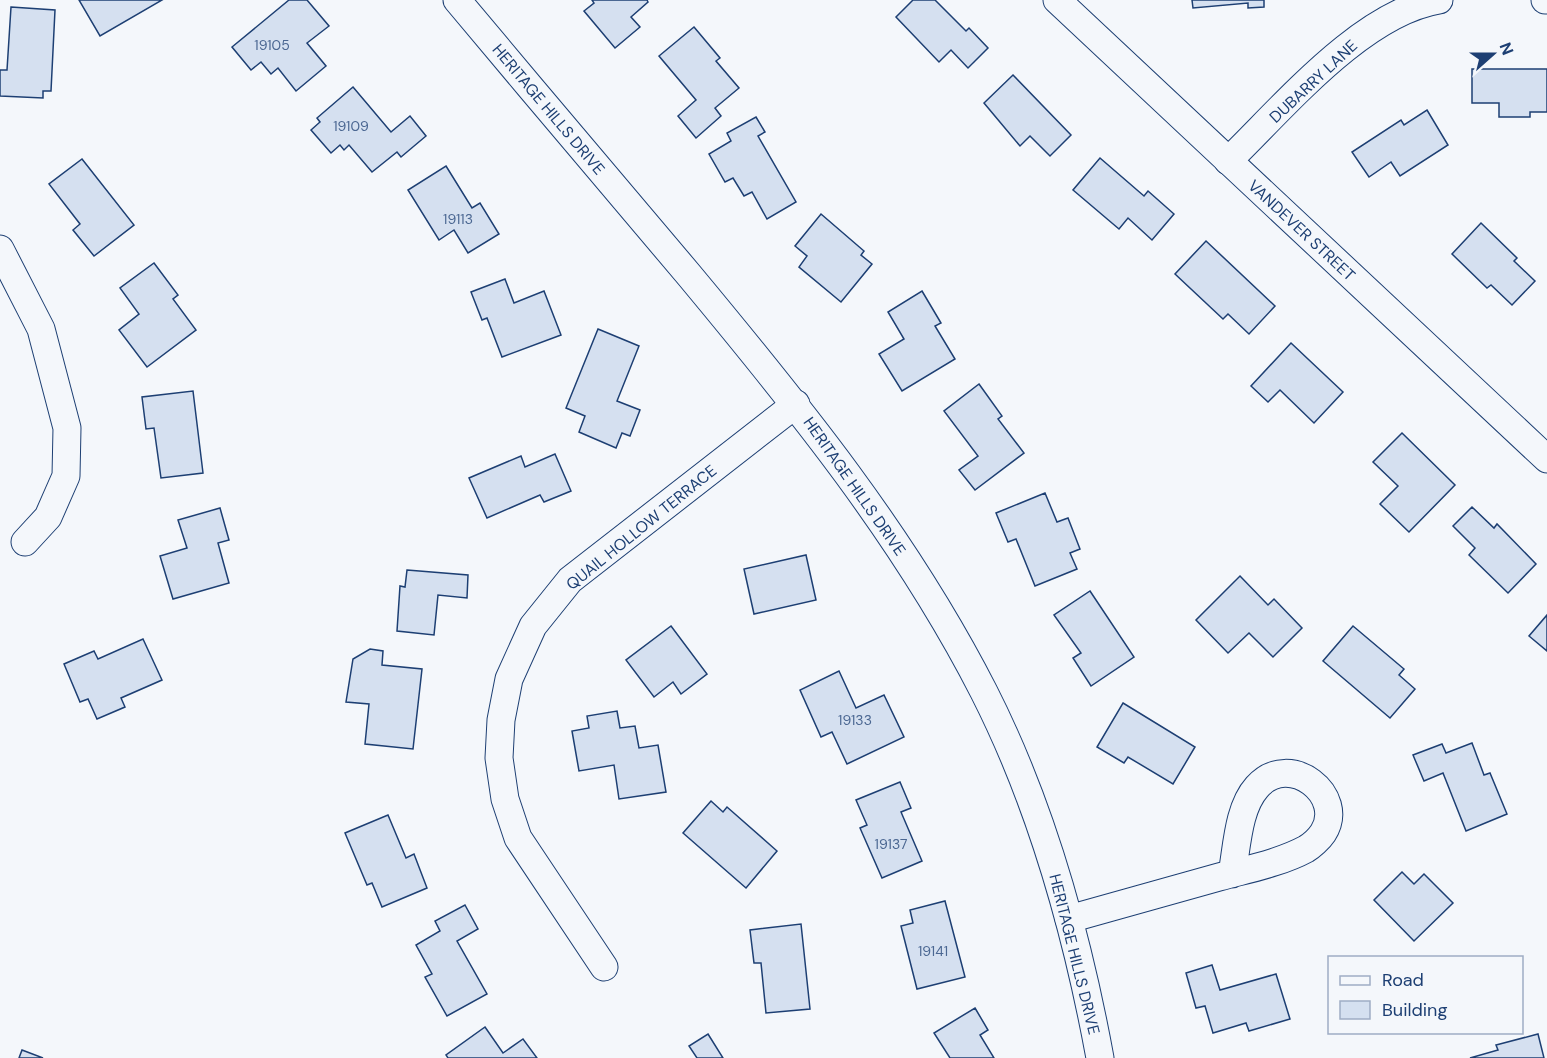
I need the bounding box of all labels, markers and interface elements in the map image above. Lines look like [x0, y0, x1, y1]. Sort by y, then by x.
north arrow [1463, 24, 1523, 84]
street label: DUBARRY LANE [1265, 35, 1362, 128]
house number: 19105 [254, 36, 290, 54]
street label: HERITAGE HILLS DRIVE [488, 39, 610, 179]
text: N [1495, 40, 1518, 58]
house number: 19109 [333, 117, 369, 135]
street label: VANDEVER STREET [1244, 175, 1360, 285]
house number: 19113 [443, 210, 473, 228]
street label: HERITAGE HILLS DRIVE [799, 413, 910, 560]
street label: QUAIL HOLLOW TERRACE [562, 460, 721, 595]
house number: 19133 [838, 711, 872, 729]
house number: 19137 [875, 835, 907, 853]
street label: HERITAGE HILLS DRIVE [1044, 872, 1105, 1037]
house number: 19141 [918, 942, 948, 960]
legend [1328, 956, 1523, 1034]
text: Road [1382, 968, 1424, 992]
text: Building [1382, 998, 1447, 1022]

